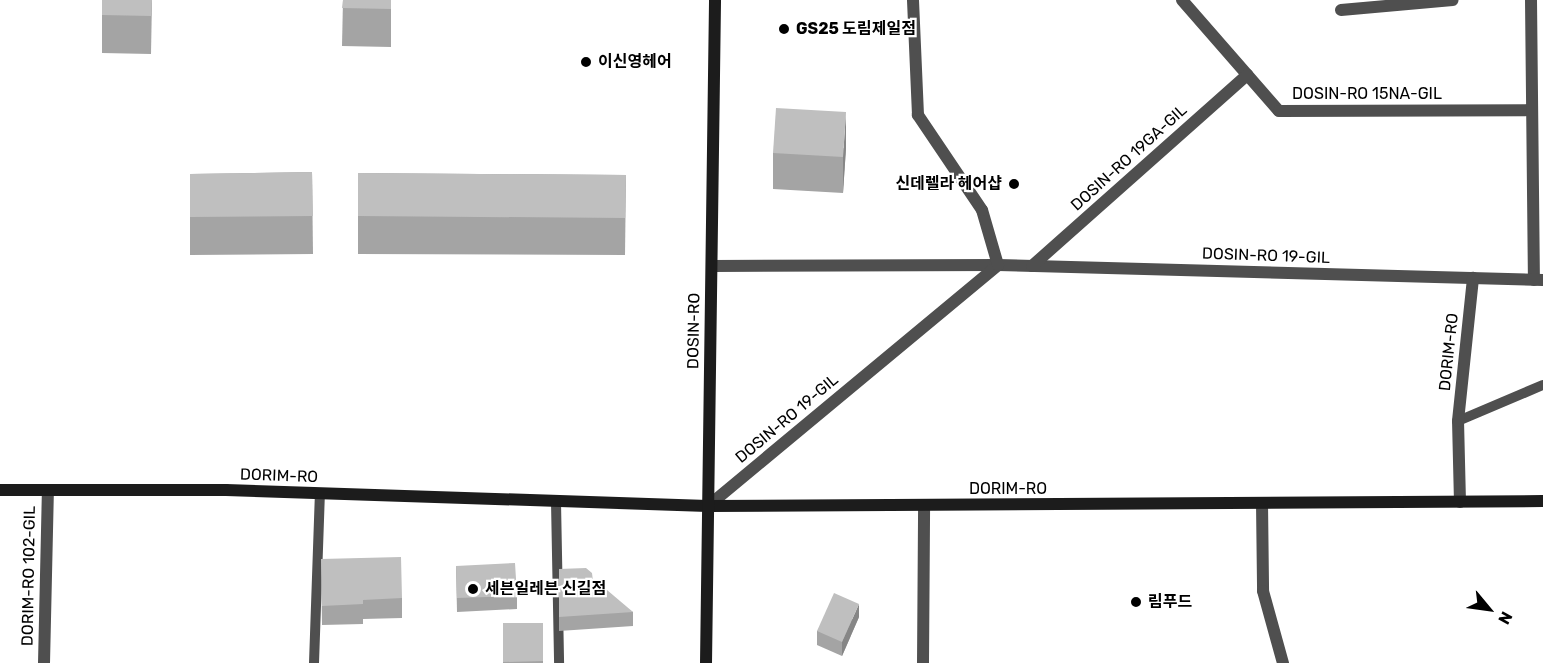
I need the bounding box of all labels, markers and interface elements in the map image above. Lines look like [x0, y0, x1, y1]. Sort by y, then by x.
place label: GS25 도림제일점 [796, 19, 916, 39]
marker: GS25 도림제일점 [777, 22, 791, 36]
place label: 이신영헤어 [598, 52, 672, 72]
marker: 이신영헤어 [579, 55, 593, 69]
street label: DOSIN-RO 15NA-GIL [1292, 84, 1442, 104]
street label: DOSIN-RO 19GA-GIL [1067, 101, 1191, 215]
place label: 신데렐라 헤어샵 [896, 174, 1002, 194]
marker: 신데렐라 헤어샵 [1007, 177, 1021, 191]
street label: DOSIN-RO 19-GIL [1202, 244, 1330, 268]
street label: DOSIN-RO [684, 293, 704, 369]
street label: DORIM-RO [1435, 312, 1463, 392]
street label: DOSIN-RO 19-GIL [732, 370, 842, 468]
street label: DORIM-RO [240, 465, 318, 487]
street label: DORIM-RO [969, 479, 1047, 499]
street label: DORIM-RO 102-GIL [18, 506, 40, 646]
place label: 세븐일레븐 신길점 [485, 579, 606, 599]
north arrow [1459, 579, 1519, 639]
marker: 세븐일레븐 신길점 [466, 582, 480, 596]
place label: 림푸드 [1148, 592, 1192, 612]
marker: 림푸드 [1129, 595, 1143, 609]
text: N [1494, 608, 1516, 628]

